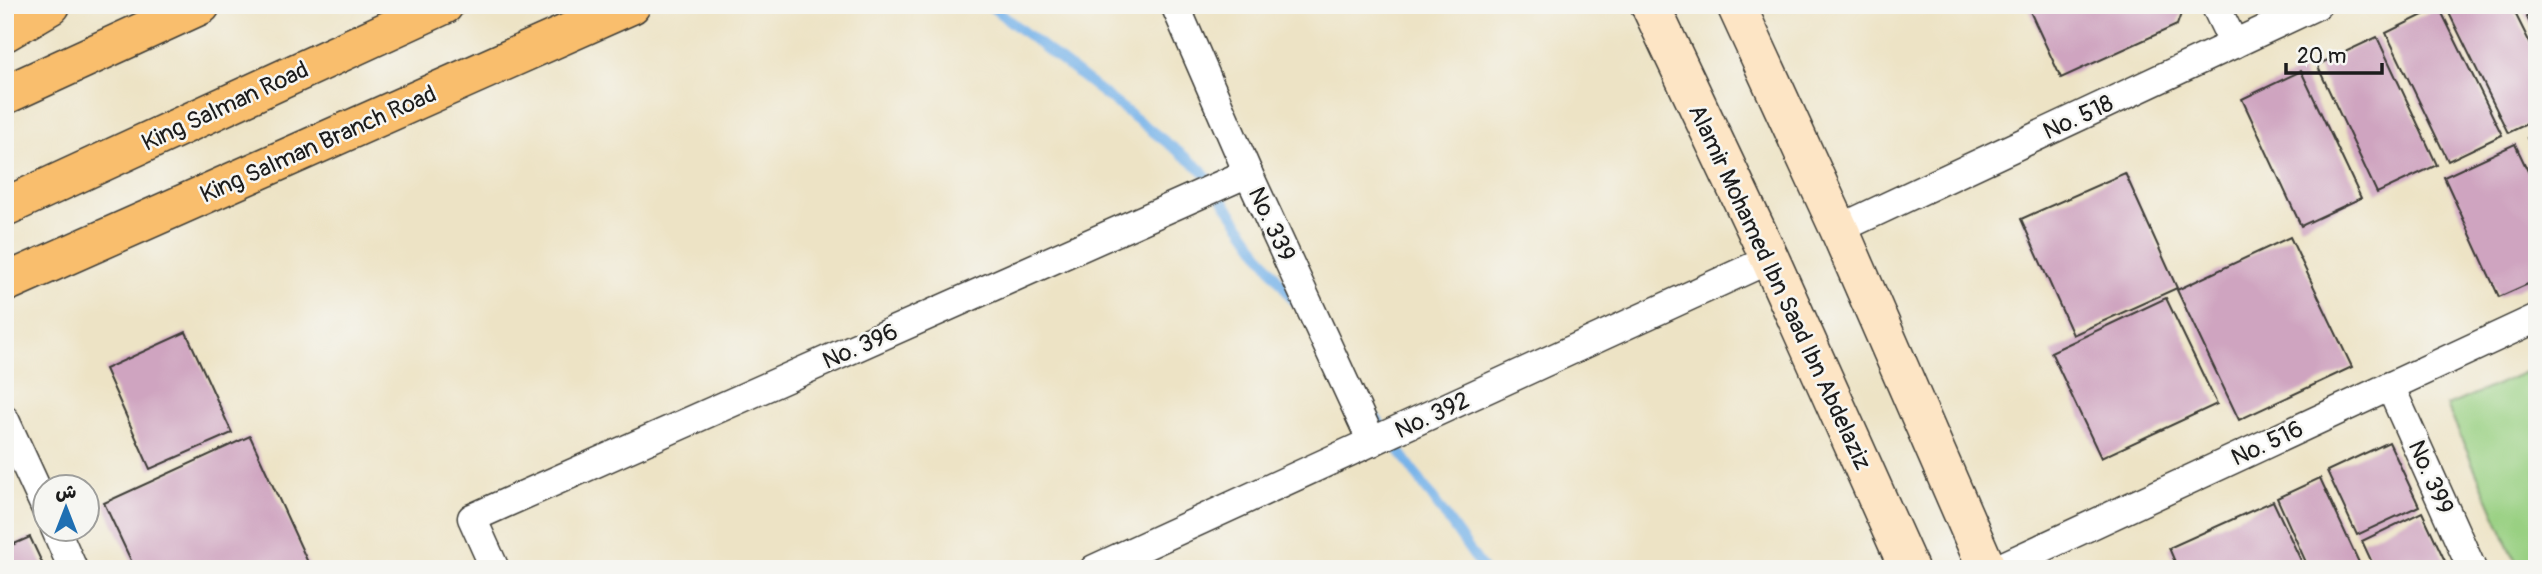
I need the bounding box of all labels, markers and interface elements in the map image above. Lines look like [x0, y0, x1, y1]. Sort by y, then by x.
scale bar [2286, 32, 2383, 76]
text: 20 m [2297, 43, 2346, 70]
street label: King Salman Road [137, 55, 313, 158]
street label: King Salman Branch Road [196, 79, 441, 210]
street label: No. 518 [2039, 89, 2118, 146]
street label: Alamir Mohamed Ibn Saad Ibn Abdelaziz [1682, 100, 1877, 475]
street label: No. 339 [1242, 182, 1301, 266]
street label: No. 396 [818, 317, 902, 376]
street label: No. 392 [1390, 386, 1474, 445]
street label: No. 516 [2227, 414, 2308, 473]
street label: No. 399 [2401, 436, 2460, 519]
north arrow [32, 472, 102, 542]
text: ش [56, 480, 77, 504]

